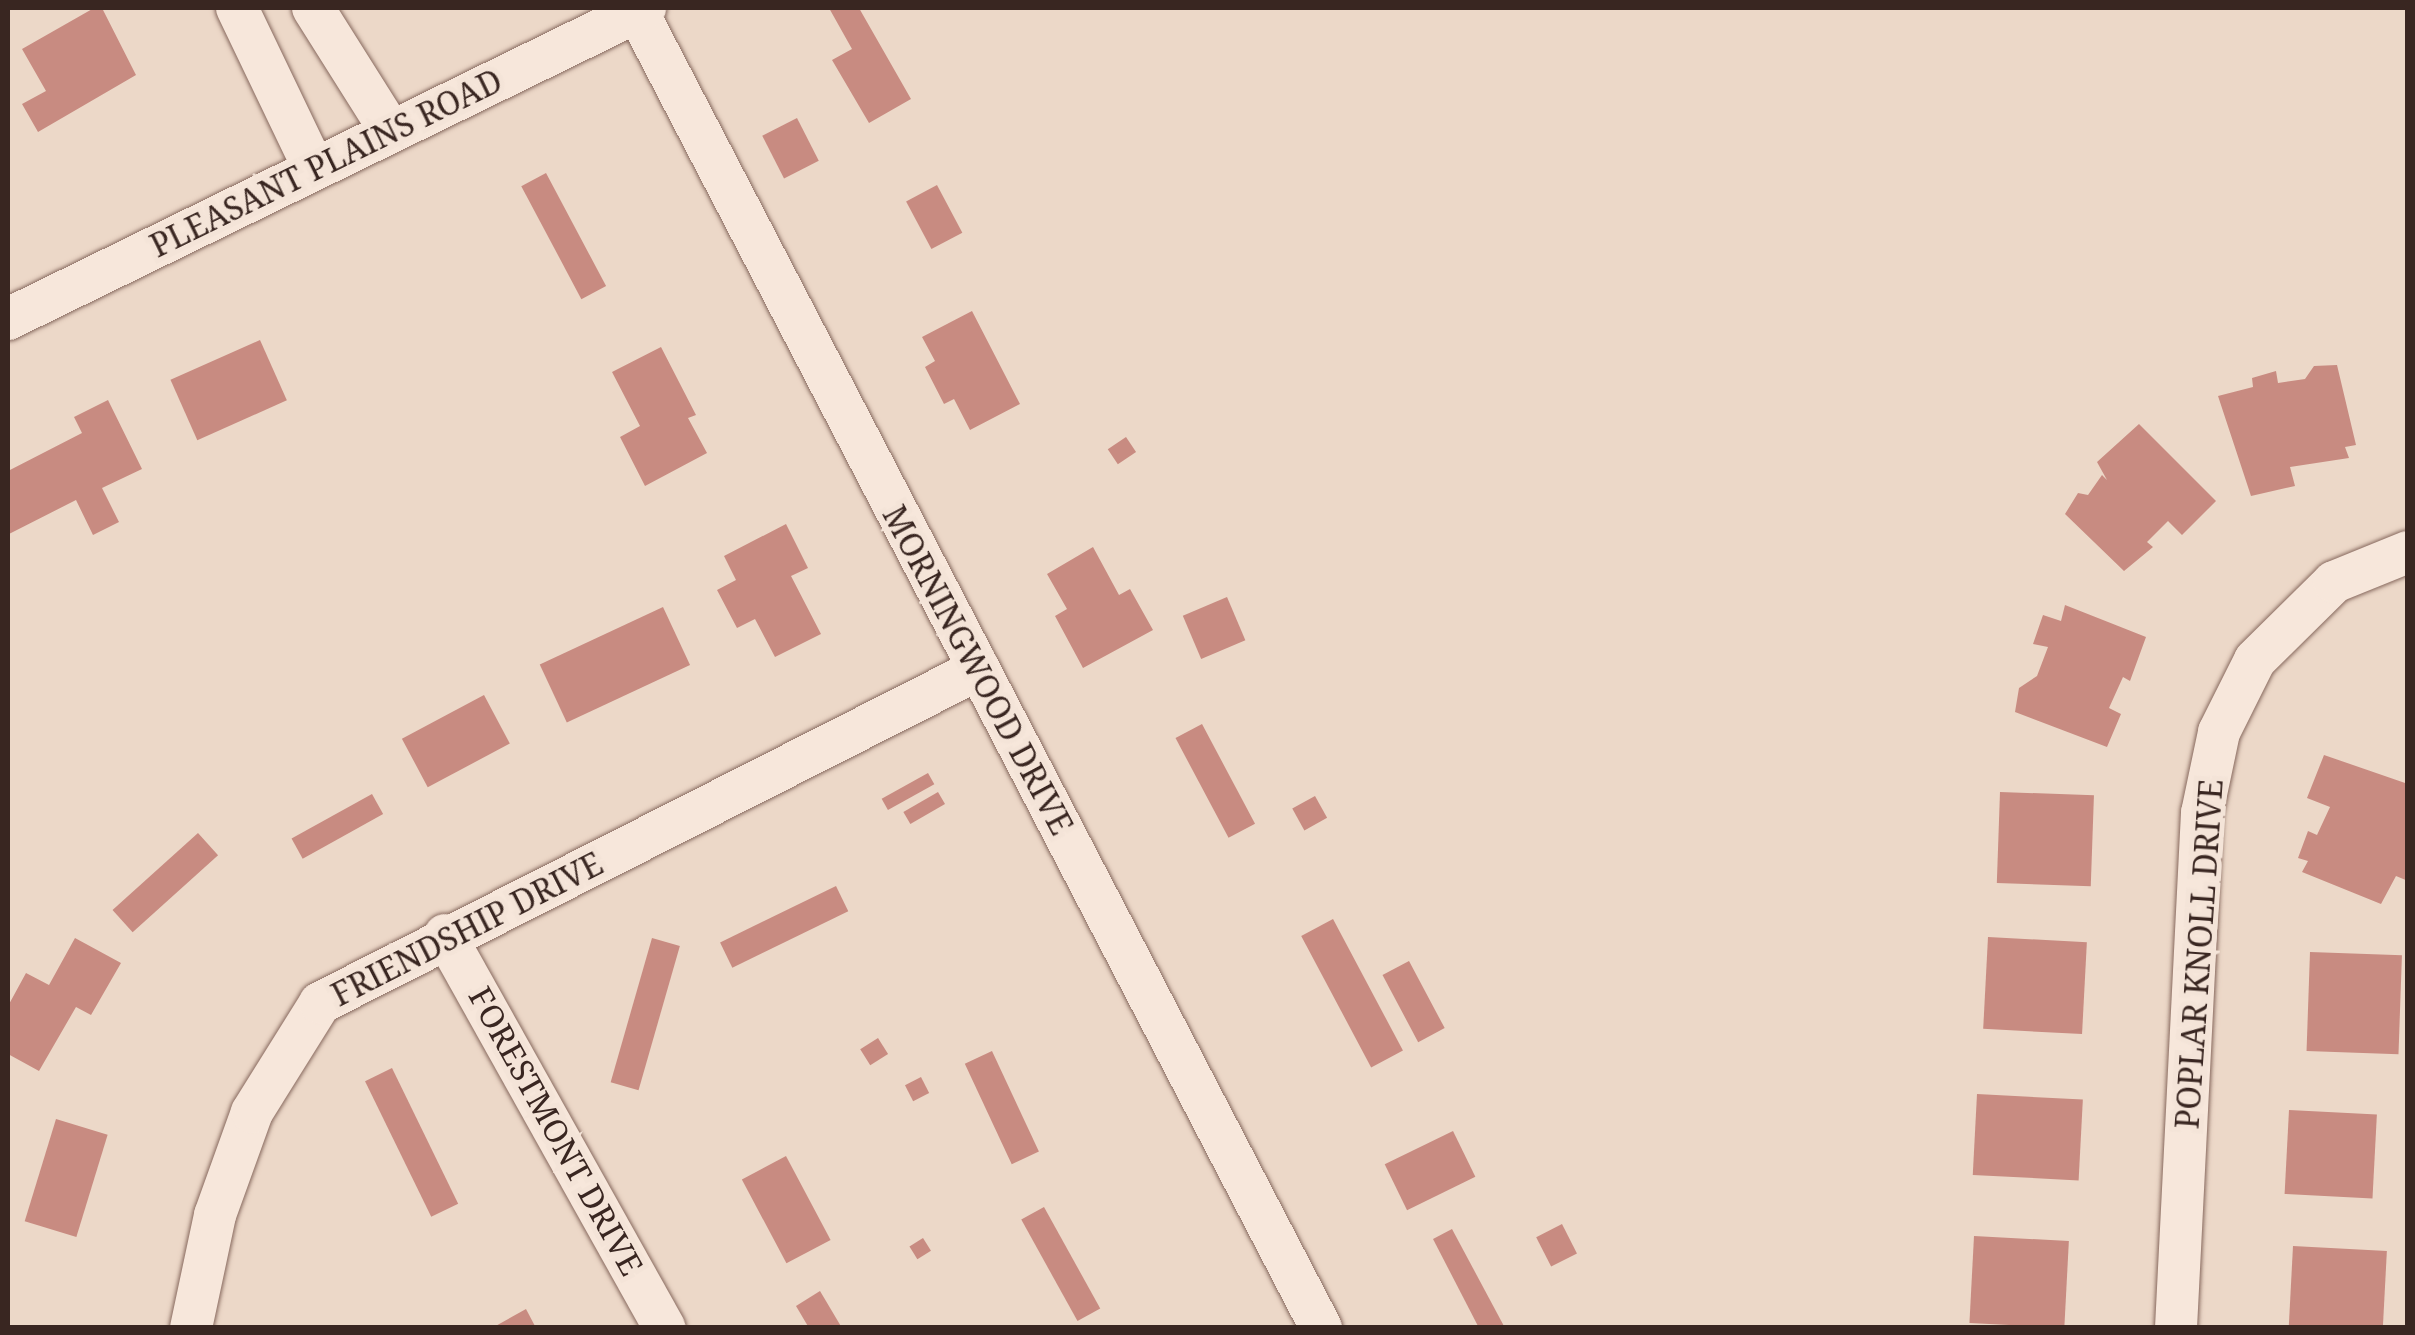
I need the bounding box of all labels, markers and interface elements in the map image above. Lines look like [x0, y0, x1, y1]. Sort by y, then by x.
street label: PLEASANT PLAINS ROAD [144, 61, 508, 265]
street label: MORNINGWOOD DRIVE [875, 499, 1081, 841]
street label: POPLAR KNOLL DRIVE [2168, 778, 2230, 1130]
street label: FRIENDSHIP DRIVE [325, 844, 609, 1014]
street label: FORESTMONT DRIVE [461, 980, 651, 1282]

